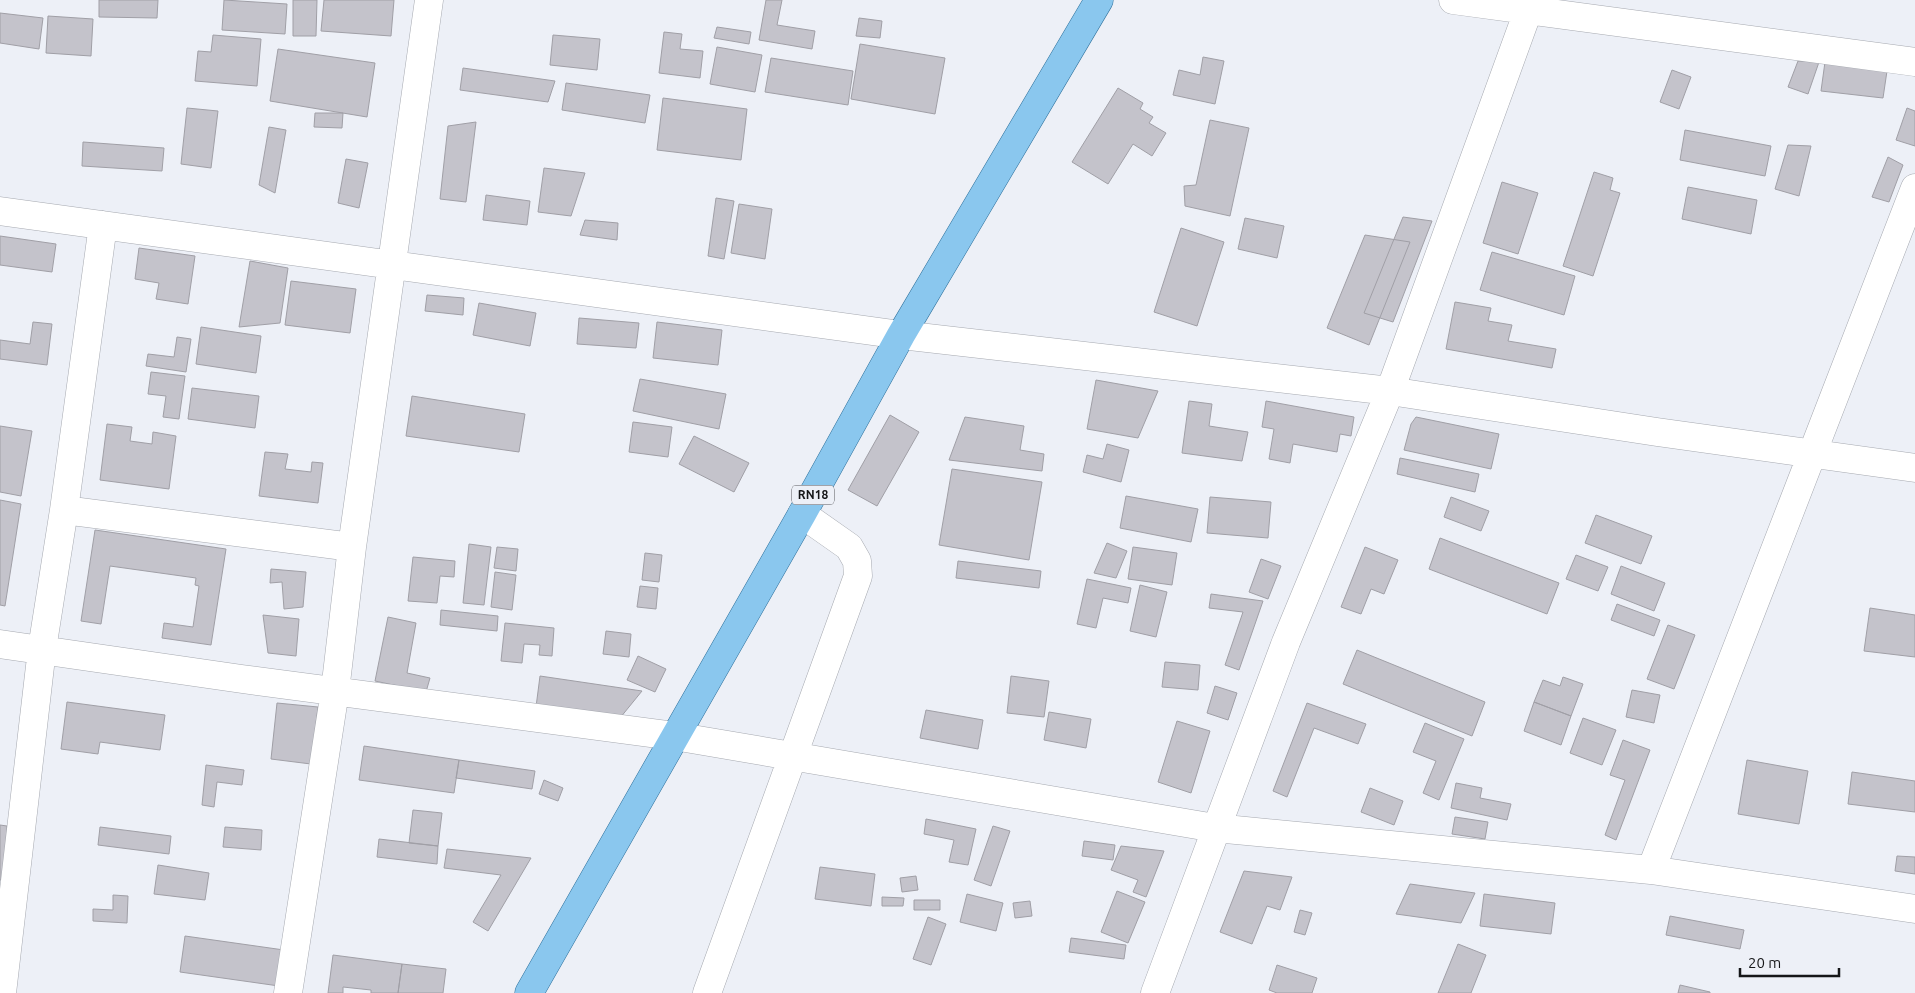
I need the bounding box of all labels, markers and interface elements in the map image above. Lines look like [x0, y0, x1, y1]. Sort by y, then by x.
road number: RN18 [792, 486, 834, 504]
scale bar [1740, 946, 1839, 978]
text: 20 m [1748, 954, 1781, 971]

